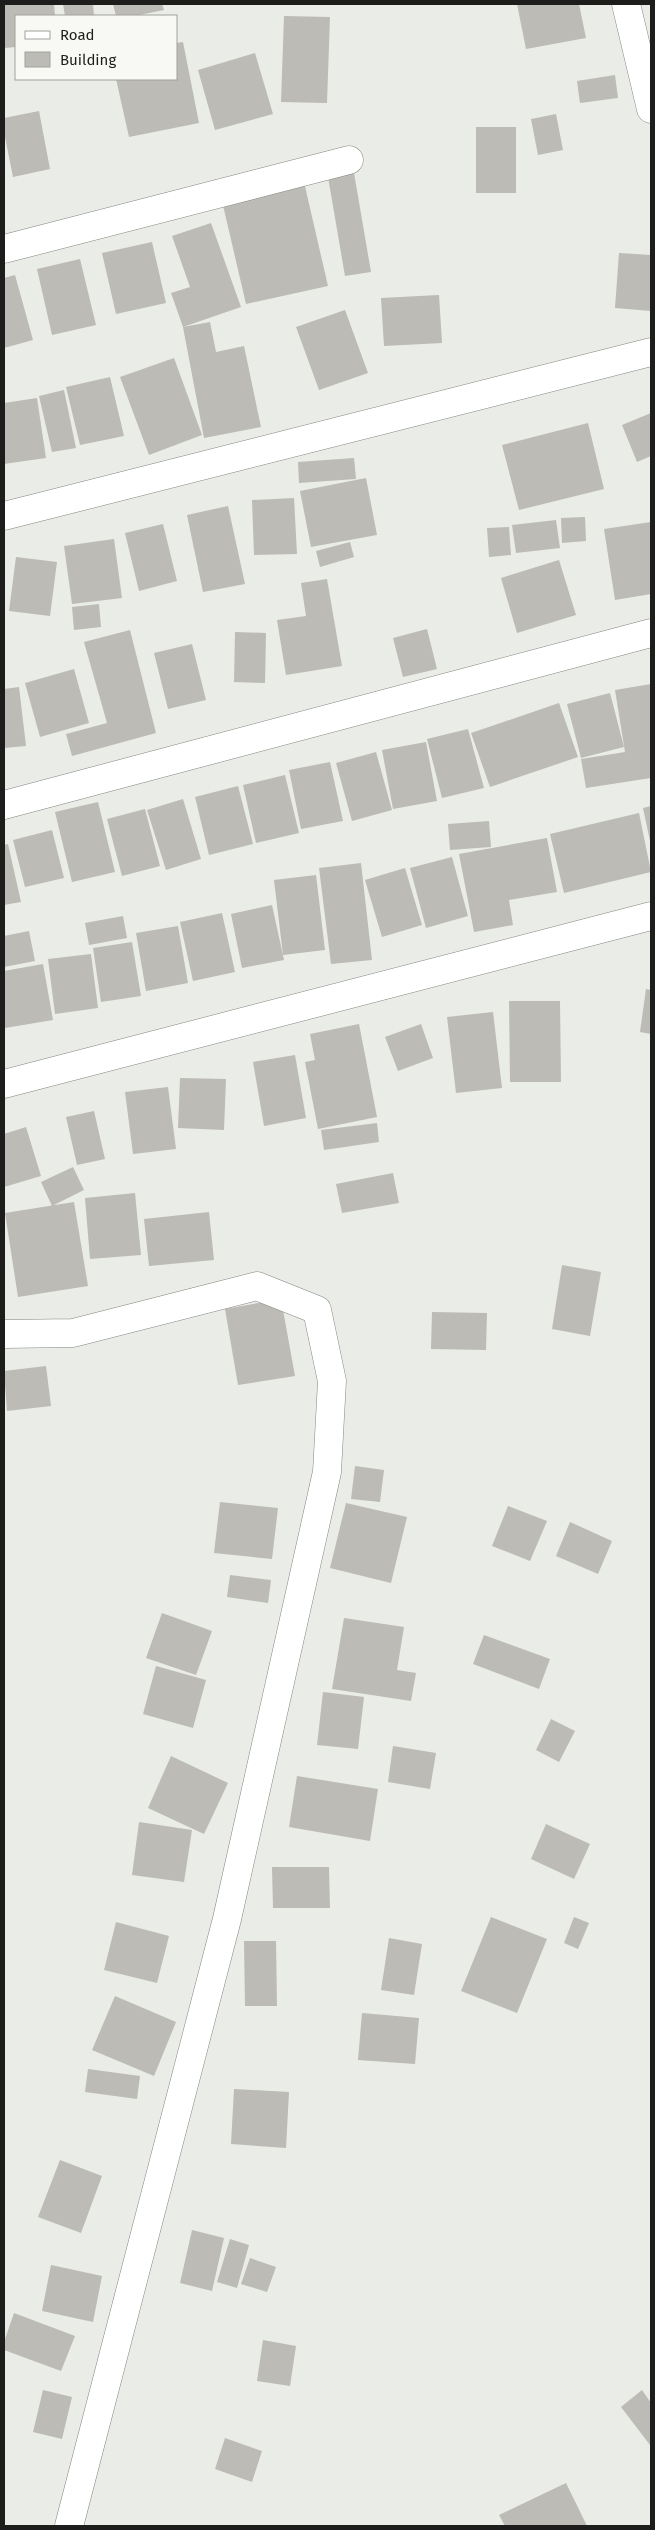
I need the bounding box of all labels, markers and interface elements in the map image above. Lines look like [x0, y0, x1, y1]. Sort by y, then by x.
legend [15, 15, 178, 80]
text: Road [60, 26, 95, 44]
text: Building [60, 51, 116, 69]

